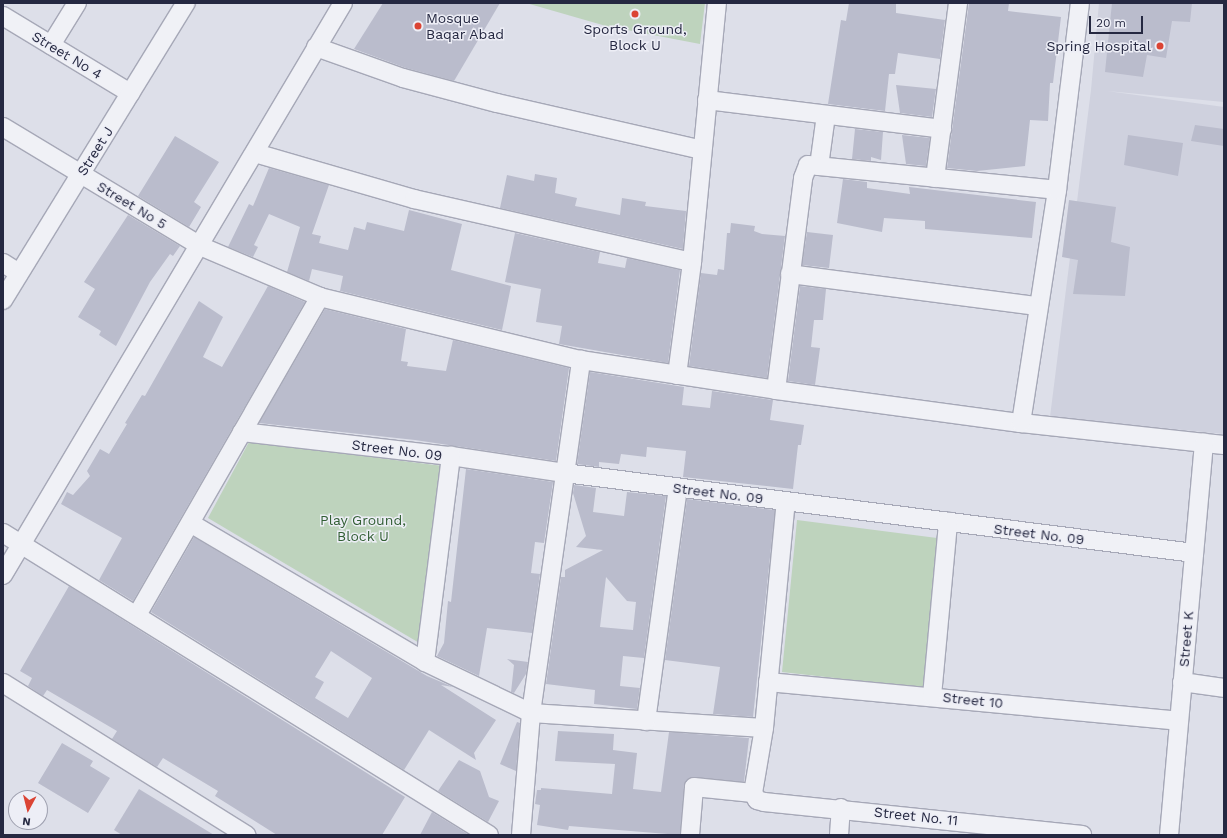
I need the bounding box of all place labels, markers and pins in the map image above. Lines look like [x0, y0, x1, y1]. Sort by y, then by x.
marker: Sports Ground, Block U [630, 9, 640, 19]
place label: Mosque Baqar Abad [426, 10, 505, 42]
marker: Mosque Baqar Abad [413, 21, 423, 31]
place label: Sports Ground, Block U [583, 21, 687, 54]
place label: Spring Hospital [1046, 38, 1151, 54]
marker: Spring Hospital [1154, 40, 1166, 52]

